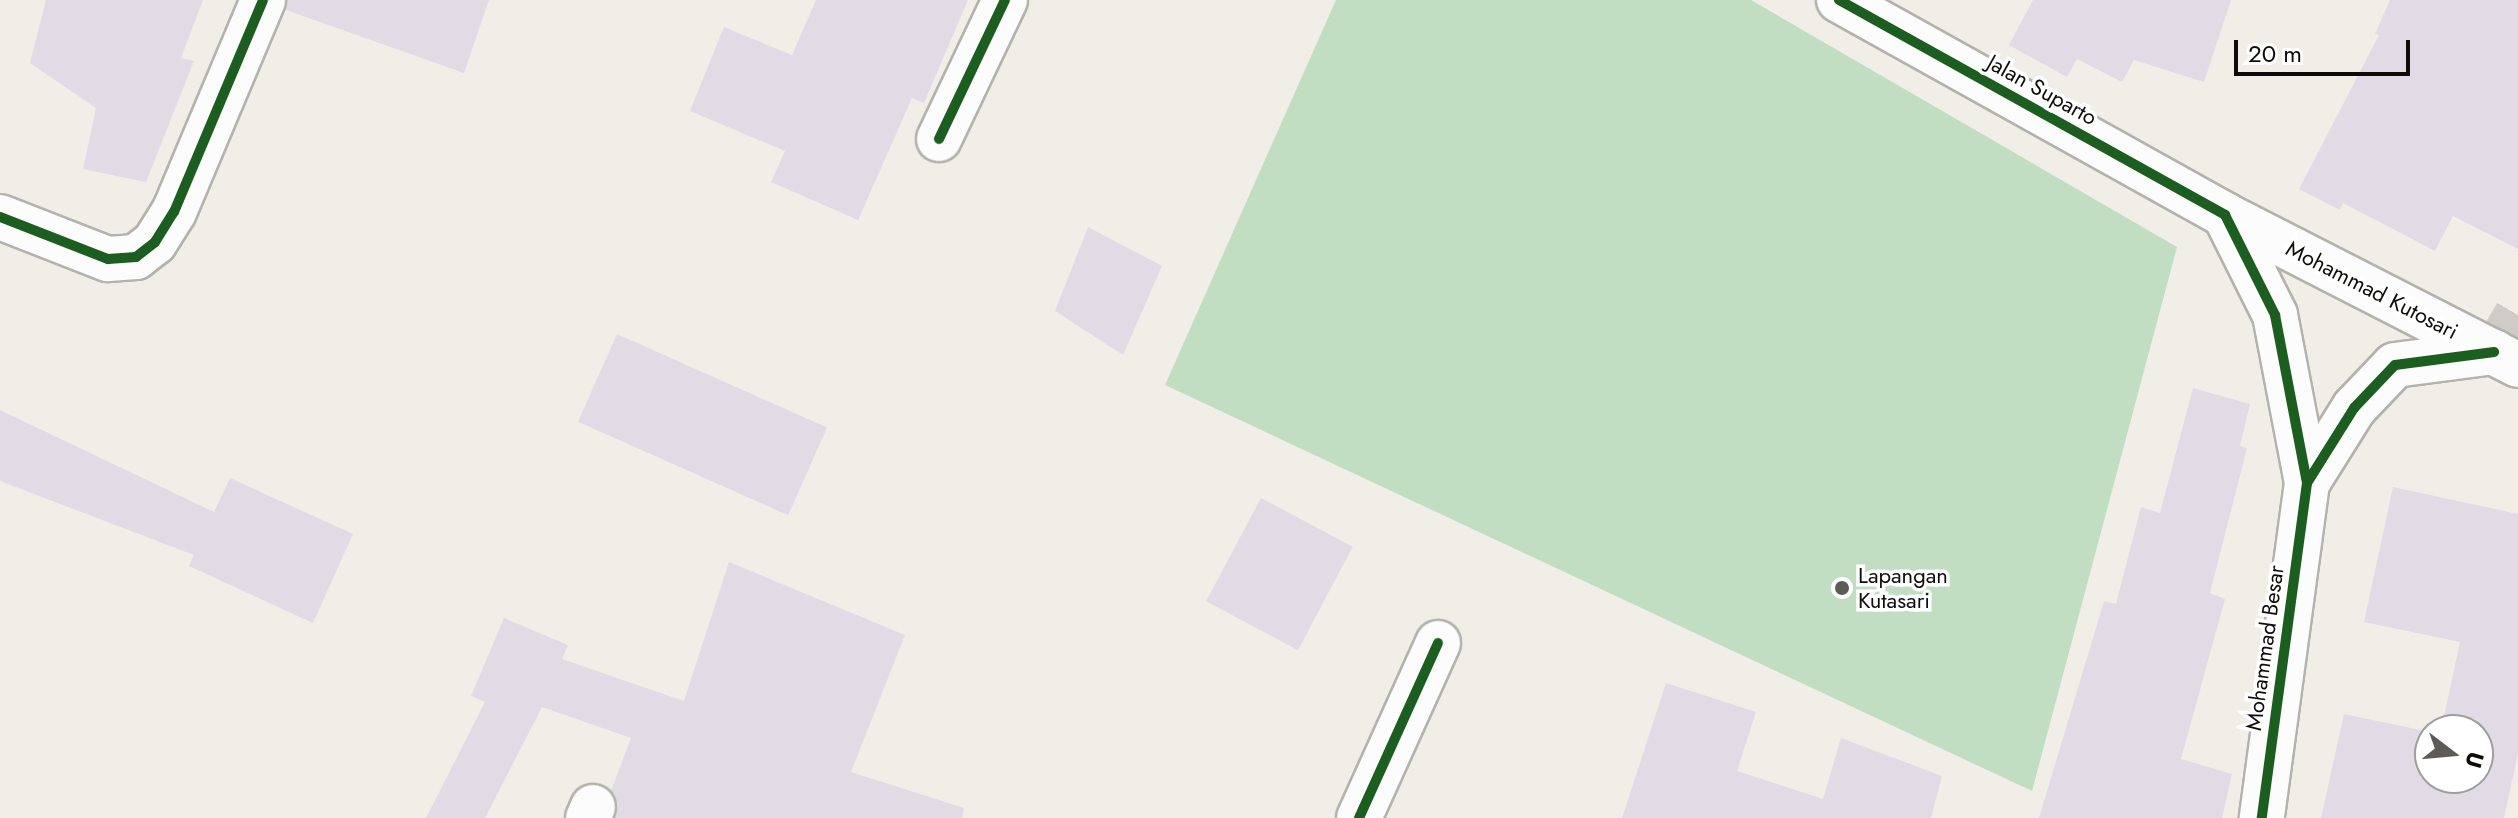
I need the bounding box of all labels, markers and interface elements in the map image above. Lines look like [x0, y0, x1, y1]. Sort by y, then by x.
scale bar [2238, 24, 2414, 74]
text: 20 m [2248, 36, 2302, 71]
street label: Jalan Suparto [1983, 49, 2101, 131]
street label: Mohammad Kutosari [2282, 235, 2462, 345]
place label: Lapangan Kutasari [1858, 562, 1948, 614]
street label: Mohammad Besar [2240, 564, 2290, 732]
marker: Lapangan Kutasari [1833, 579, 1851, 597]
north arrow [2414, 714, 2494, 794]
text: U [2458, 748, 2493, 772]

